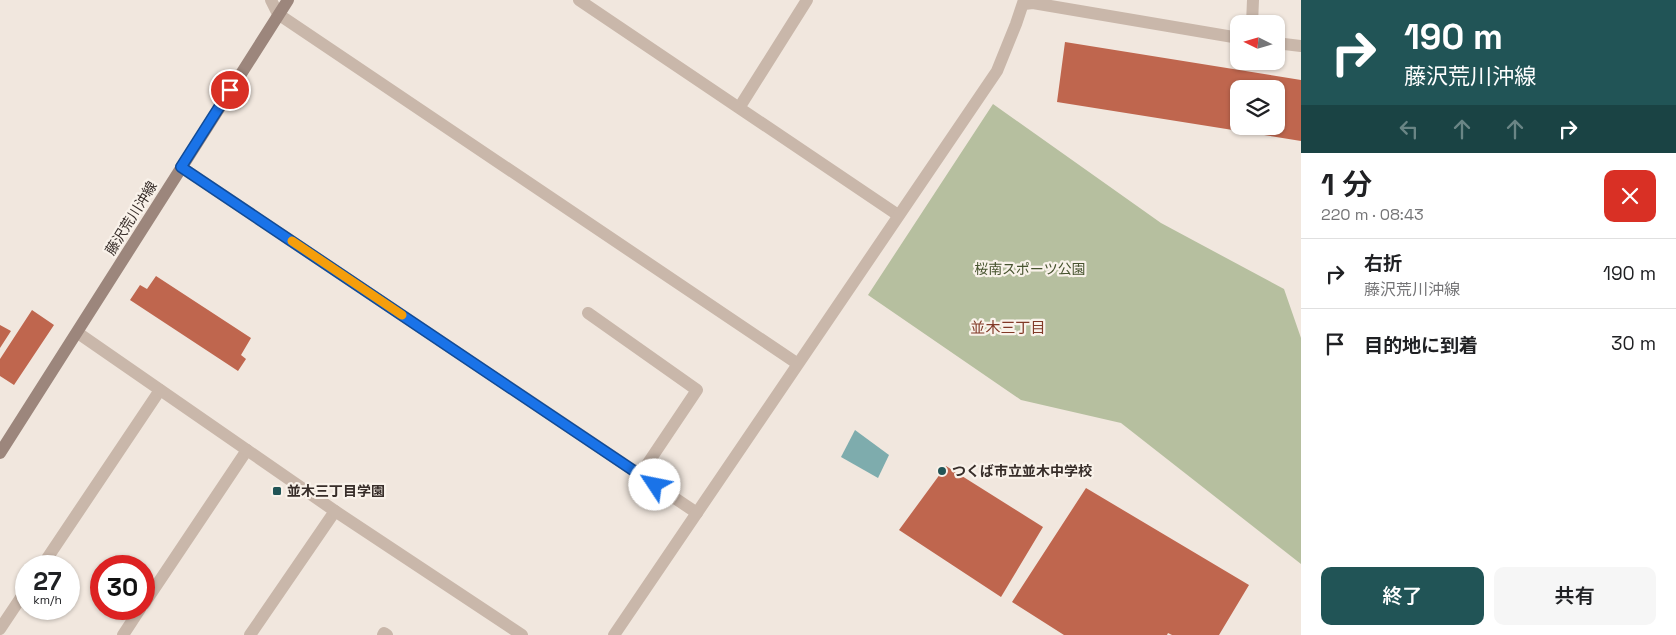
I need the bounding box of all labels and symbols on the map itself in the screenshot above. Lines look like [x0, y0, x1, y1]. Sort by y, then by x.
north arrow [1230, 15, 1285, 70]
pin [209, 69, 251, 111]
street label: 藤沢荒川沖線 [101, 178, 161, 258]
park label: 桜南スポーツ公園 [974, 260, 1086, 278]
district label: 並木三丁目 [970, 318, 1046, 337]
position arrow [628, 458, 680, 510]
place label: つくば市立並木中学校 [952, 462, 1092, 480]
marker: つくば市立並木中学校 [936, 465, 948, 477]
place label: 並木三丁目学園 [287, 482, 385, 500]
marker: 並木三丁目学園 [271, 485, 283, 497]
speed limit sign: 30 [90, 555, 155, 620]

